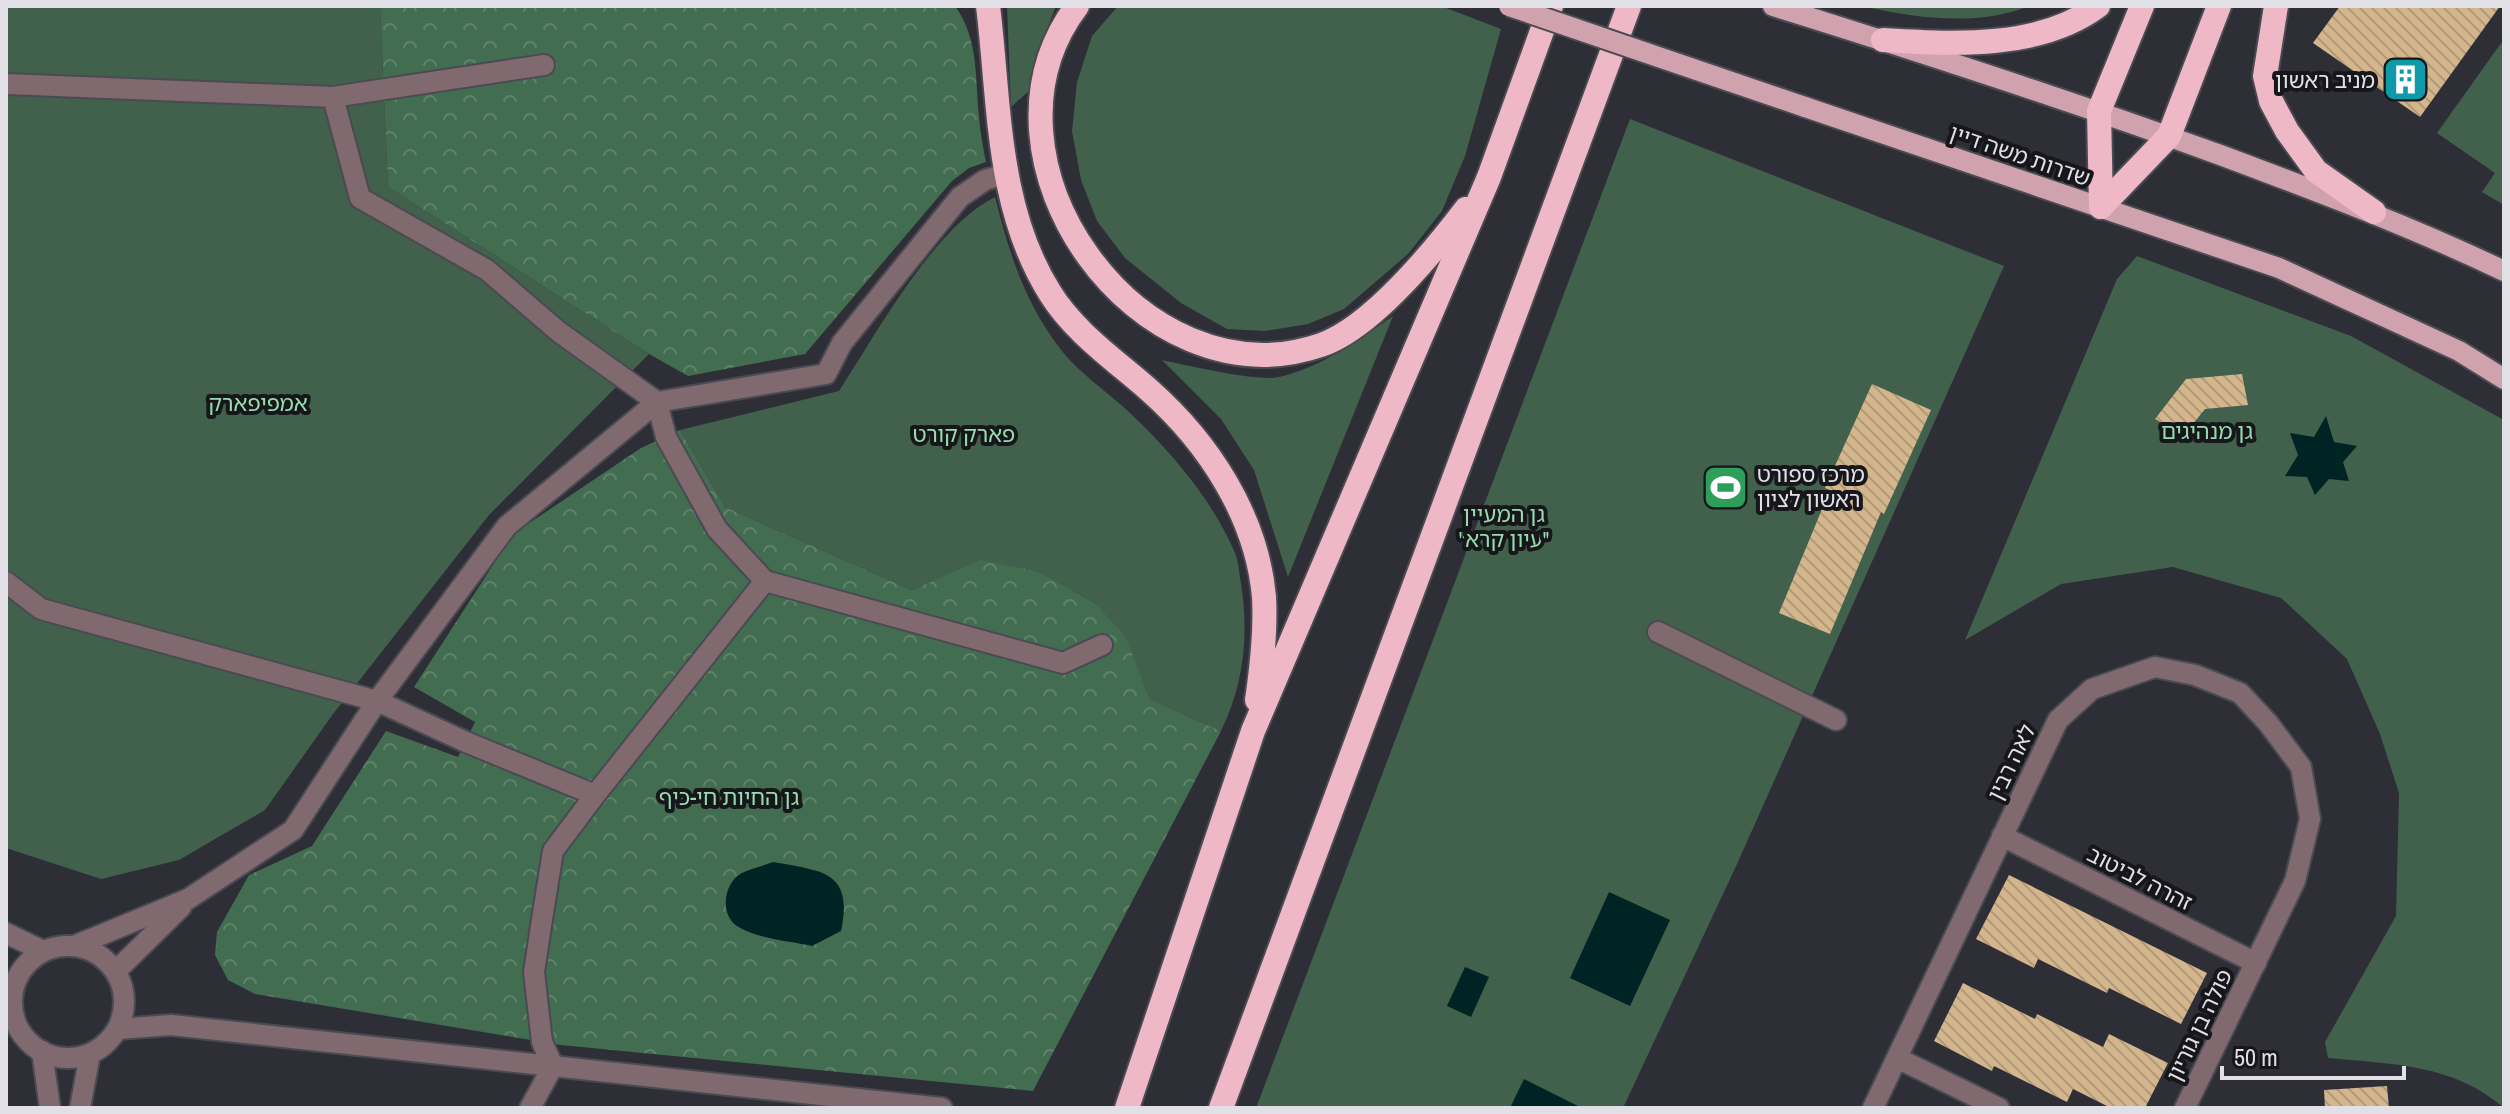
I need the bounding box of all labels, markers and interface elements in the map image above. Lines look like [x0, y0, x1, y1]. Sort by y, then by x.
building icon: מניב ראשון [2382, 56, 2430, 104]
place label: מניב ראשון [2275, 65, 2375, 95]
street label: שדרות משה דיין [1946, 117, 2094, 193]
park label: אמפיפארק [208, 388, 308, 418]
park label: גן מנהיגים [2161, 416, 2253, 446]
park label: פארק קורט [913, 419, 1015, 449]
place label: מרכז ספורט ראשון לציון [1757, 459, 1865, 514]
sports icon: מרכז ספורט ראשון לציון [1702, 463, 1750, 511]
park label: גן המעיין "עיון קרא" [1459, 499, 1549, 554]
street label: לאה רבין [1980, 719, 2042, 805]
park label: גן החיות חי-כיף [659, 782, 799, 812]
street label: זהרה לביטוב [2082, 839, 2198, 917]
street label: פולה בן גוריון [2159, 964, 2239, 1086]
scale bar [2222, 1030, 2404, 1080]
text: 50 m [2234, 1041, 2278, 1073]

